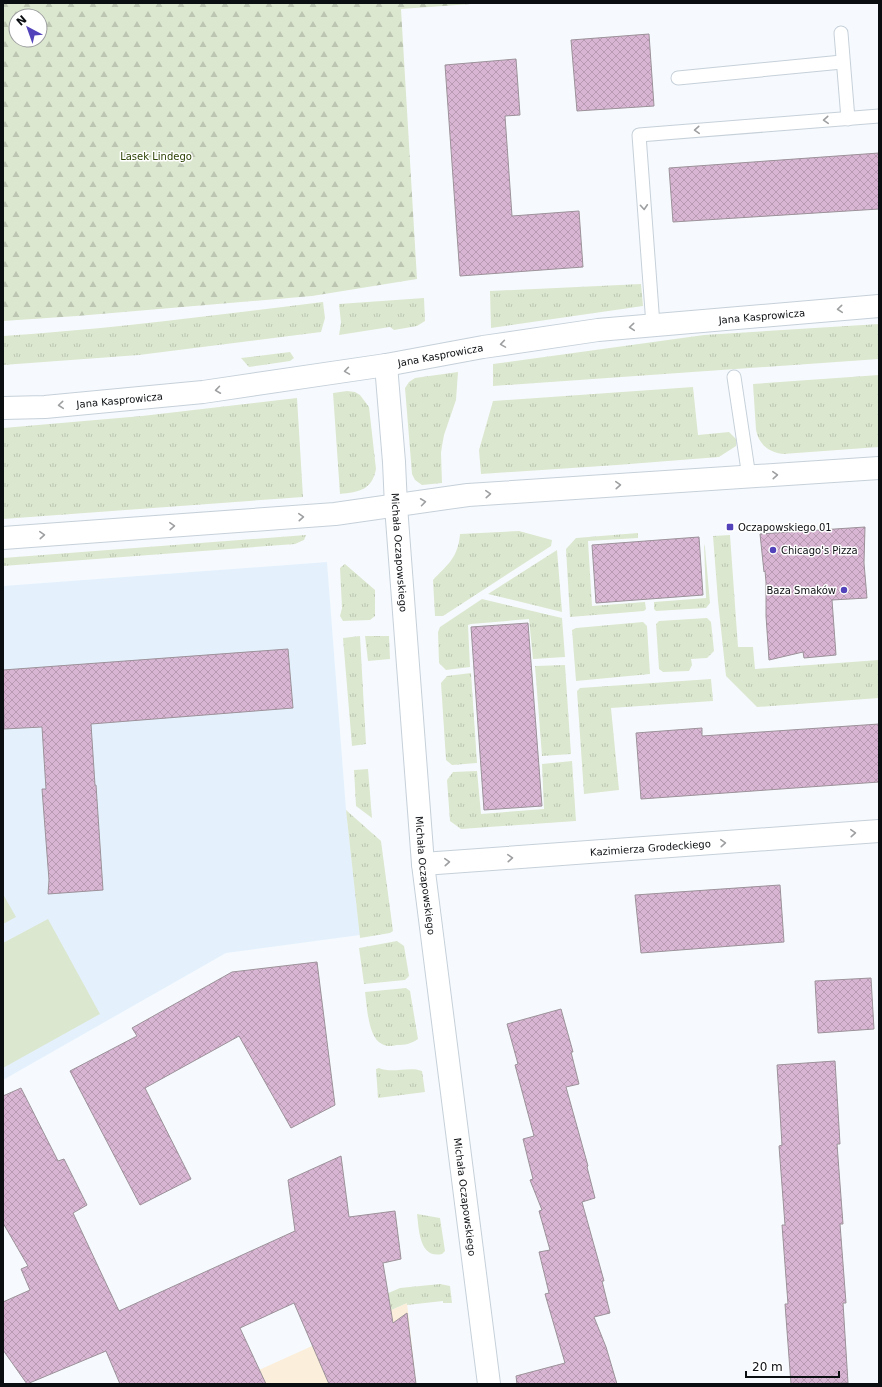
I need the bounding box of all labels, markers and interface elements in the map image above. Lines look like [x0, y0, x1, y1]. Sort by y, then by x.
north arrow [8, 8, 48, 48]
text: N [14, 13, 30, 29]
one-way arrow [823, 116, 829, 125]
one-way arrow [694, 126, 700, 135]
park label: Lasek Lindego [120, 151, 192, 162]
one-way arrow [640, 204, 649, 210]
one-way arrow [837, 305, 843, 314]
street label: Jana Kasprowicza [717, 307, 805, 325]
one-way arrow [629, 322, 635, 331]
one-way arrow [500, 339, 506, 348]
street label: Jana Kasprowicza [396, 342, 484, 368]
one-way arrow [344, 366, 350, 375]
one-way arrow [215, 385, 221, 394]
street label: Jana Kasprowicza [75, 390, 163, 410]
one-way arrow [58, 400, 64, 409]
one-way arrow [772, 470, 778, 479]
one-way arrow [615, 481, 621, 490]
one-way arrow [485, 490, 491, 498]
street label: Michała Oczapowskiego [390, 493, 409, 612]
one-way arrow [420, 498, 426, 507]
one-way arrow [298, 512, 304, 521]
one-way arrow [169, 522, 175, 531]
marker: Oczapowskiego 01 [725, 522, 735, 532]
place label: Oczapowskiego 01 [738, 522, 832, 533]
one-way arrow [39, 531, 45, 540]
marker: Chicago's Pizza [768, 545, 778, 555]
place label: Chicago's Pizza [781, 545, 858, 556]
place label: Baza Smaków [767, 585, 836, 596]
marker: Baza Smaków [839, 585, 849, 595]
street label: Michała Oczapowskiego [414, 816, 437, 935]
one-way arrow [850, 829, 856, 838]
street label: Kazimierza Grodeckiego [590, 838, 711, 857]
one-way arrow [720, 838, 726, 847]
one-way arrow [507, 853, 513, 862]
one-way arrow [444, 858, 450, 867]
street label: Michała Oczapowskiego [452, 1137, 478, 1257]
scale bar [746, 1353, 839, 1379]
text: 20 m [752, 1360, 783, 1374]

